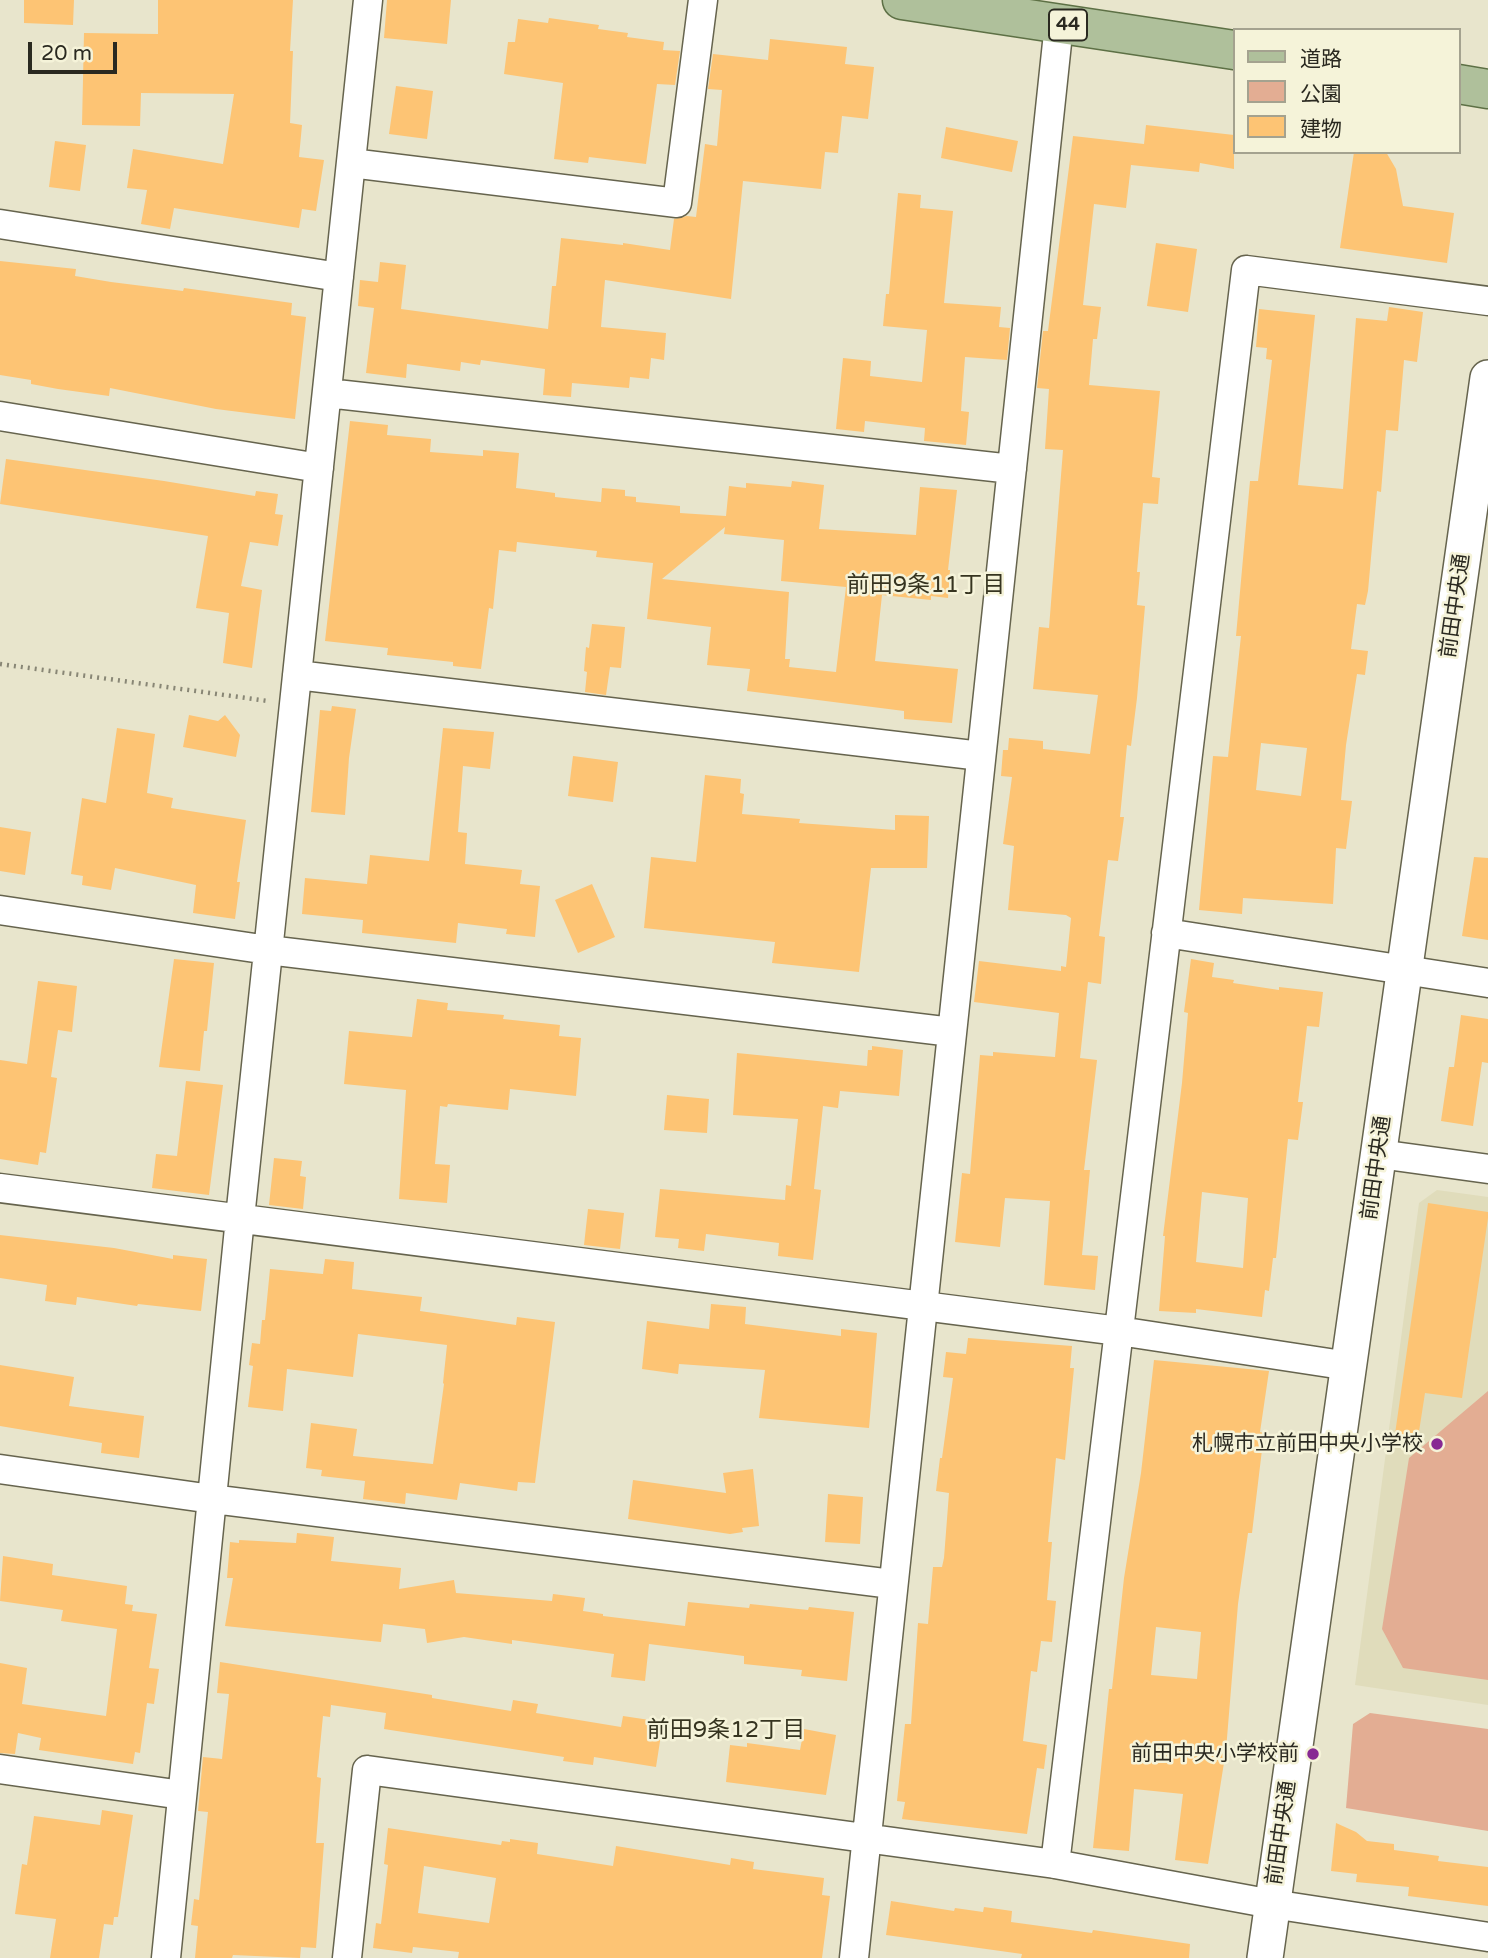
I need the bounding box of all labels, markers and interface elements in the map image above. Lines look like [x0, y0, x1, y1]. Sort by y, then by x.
road number: 44 [1049, 10, 1087, 41]
scale bar [32, 28, 121, 72]
legend [1232, 28, 1460, 154]
text: 20 m [41, 41, 92, 66]
text: 道路 [1300, 47, 1342, 72]
text: 公園 [1300, 82, 1342, 107]
text: 建物 [1300, 117, 1342, 142]
street label: 前田中央通 [1436, 552, 1476, 660]
district label: 前田9条11丁目 [847, 572, 1005, 600]
street label: 前田中央通 [1357, 1114, 1397, 1222]
place label: 札幌市立前田中央小学校 [1192, 1431, 1423, 1457]
marker: 札幌市立前田中央小学校 [1429, 1436, 1445, 1452]
district label: 前田9条12丁目 [647, 1717, 805, 1745]
place label: 前田中央小学校前 [1131, 1741, 1299, 1767]
marker: 前田中央小学校前 [1305, 1746, 1321, 1762]
street label: 前田中央通 [1262, 1779, 1302, 1887]

